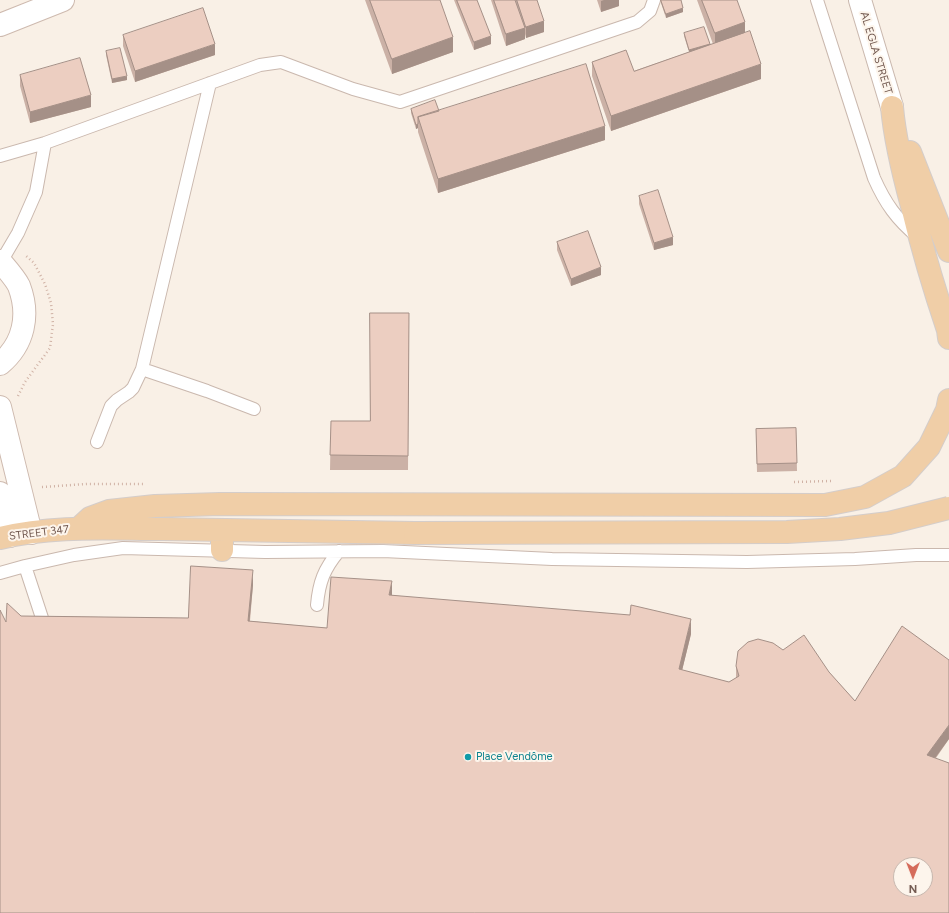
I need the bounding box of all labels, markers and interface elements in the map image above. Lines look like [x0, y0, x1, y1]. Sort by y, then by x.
street label: AL EGLA STREET [857, 10, 895, 96]
street label: STREET 347 [8, 523, 70, 543]
place label: Place Vendôme [476, 750, 553, 764]
marker: Place Vendôme [463, 752, 473, 762]
north arrow [893, 857, 933, 897]
text: N [909, 882, 917, 895]

